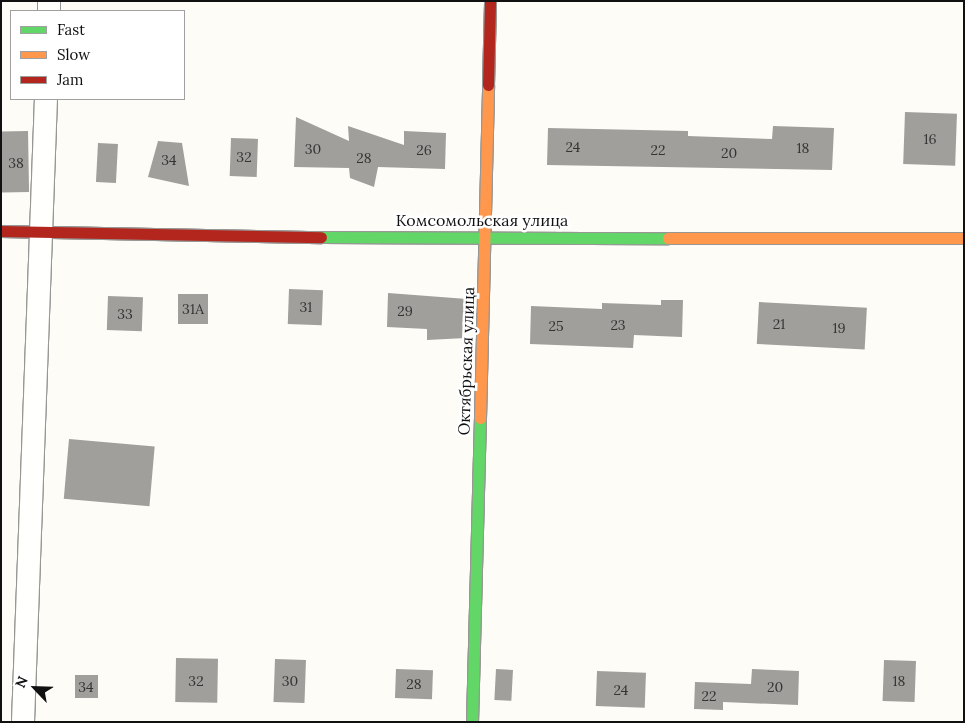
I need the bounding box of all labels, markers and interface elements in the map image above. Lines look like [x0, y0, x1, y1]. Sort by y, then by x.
legend [10, 10, 185, 100]
text: Fast [57, 20, 85, 39]
text: Slow [57, 45, 90, 64]
text: Jam [57, 70, 84, 89]
house number: 16 [923, 131, 937, 147]
house number: 24 [566, 139, 580, 155]
house number: 18 [797, 140, 809, 156]
house number: 30 [305, 141, 321, 157]
house number: 26 [416, 142, 432, 158]
house number: 22 [650, 142, 666, 158]
house number: 20 [721, 145, 737, 161]
house number: 32 [236, 149, 252, 165]
house number: 28 [356, 150, 372, 166]
house number: 34 [161, 152, 177, 168]
house number: 38 [8, 155, 24, 171]
street label: Комсомольская улица [396, 210, 568, 230]
street label: Октябрьская улица [454, 286, 478, 436]
house number: 31 [300, 299, 312, 315]
house number: 31А [182, 301, 204, 317]
house number: 29 [397, 303, 413, 319]
house number: 33 [117, 306, 133, 322]
house number: 21 [773, 316, 785, 332]
house number: 23 [610, 317, 626, 333]
house number: 25 [548, 318, 564, 334]
house number: 19 [832, 320, 846, 336]
north arrow [10, 663, 60, 713]
text: N [11, 673, 32, 691]
house number: 32 [188, 673, 204, 689]
house number: 30 [282, 673, 298, 689]
house number: 18 [893, 673, 905, 689]
house number: 28 [406, 676, 422, 692]
house number: 34 [78, 679, 94, 695]
house number: 20 [767, 679, 783, 695]
house number: 24 [614, 682, 628, 698]
house number: 22 [701, 688, 717, 704]

